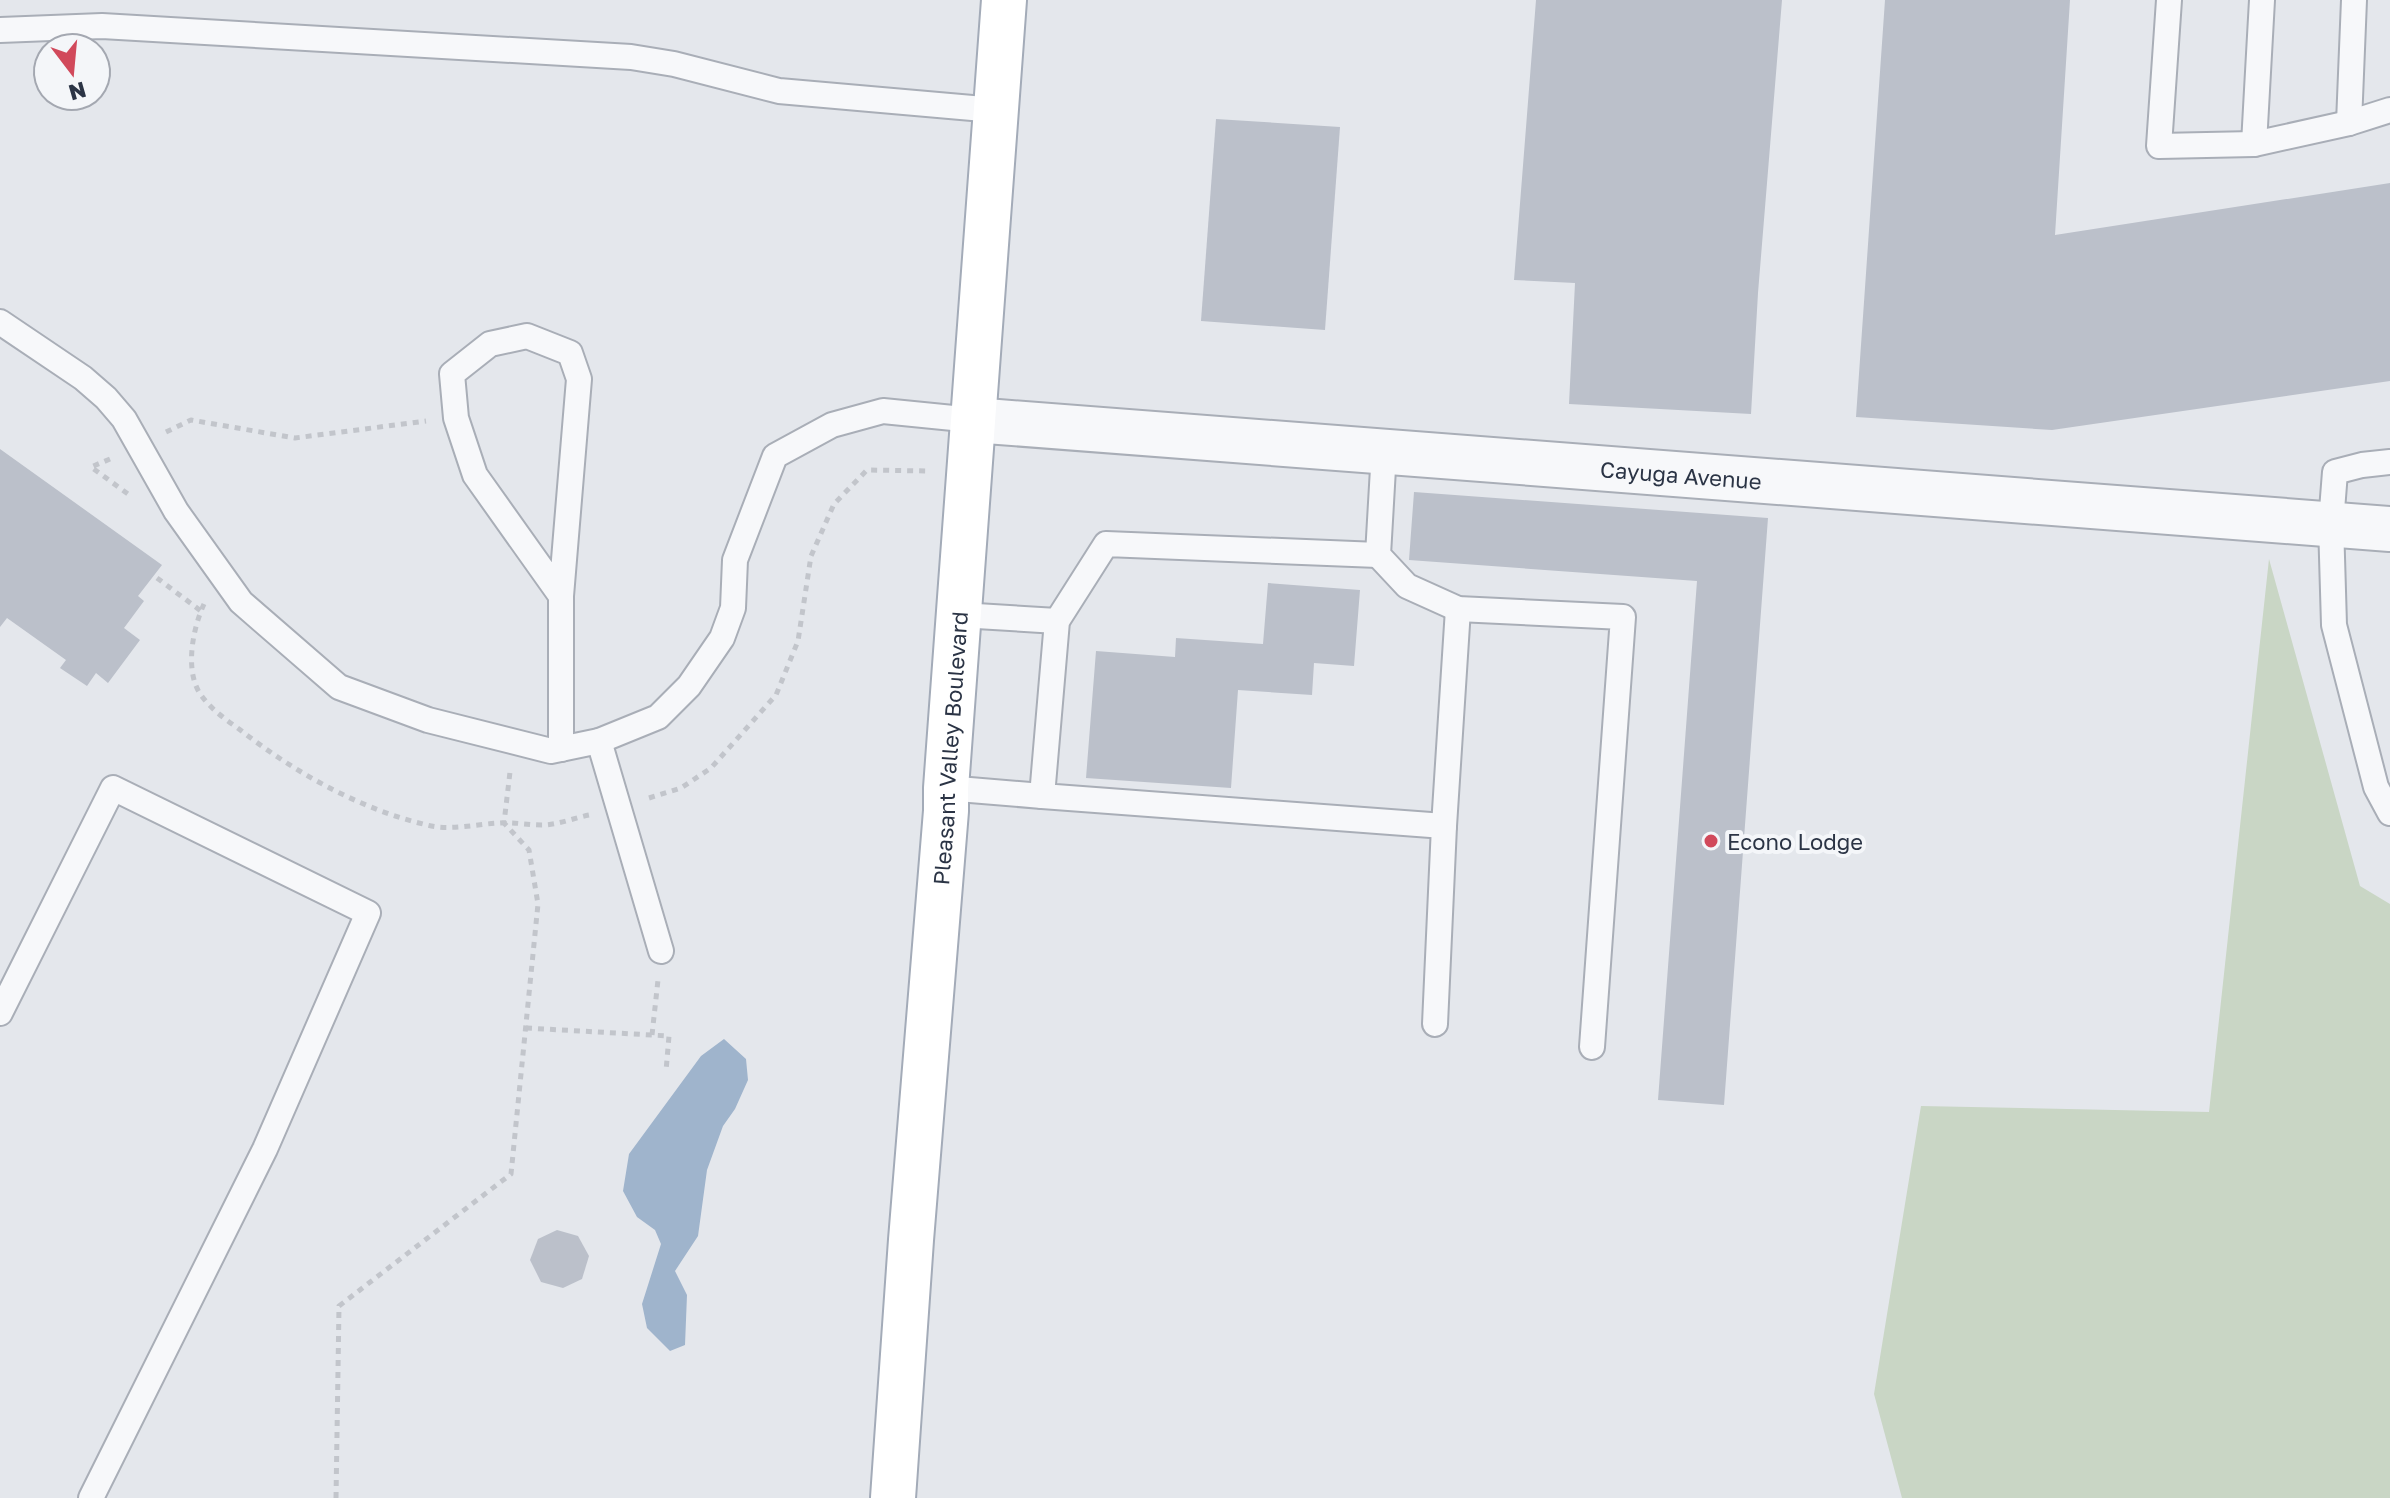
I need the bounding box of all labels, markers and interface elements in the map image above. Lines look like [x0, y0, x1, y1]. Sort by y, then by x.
north arrow [32, 32, 112, 112]
text: N [66, 76, 89, 107]
street label: Cayuga Avenue [1599, 455, 1763, 494]
street label: Pleasant Valley Boulevard [927, 610, 972, 886]
place label: Econo Lodge [1727, 828, 1863, 855]
marker: Econo Lodge [1702, 832, 1720, 850]

